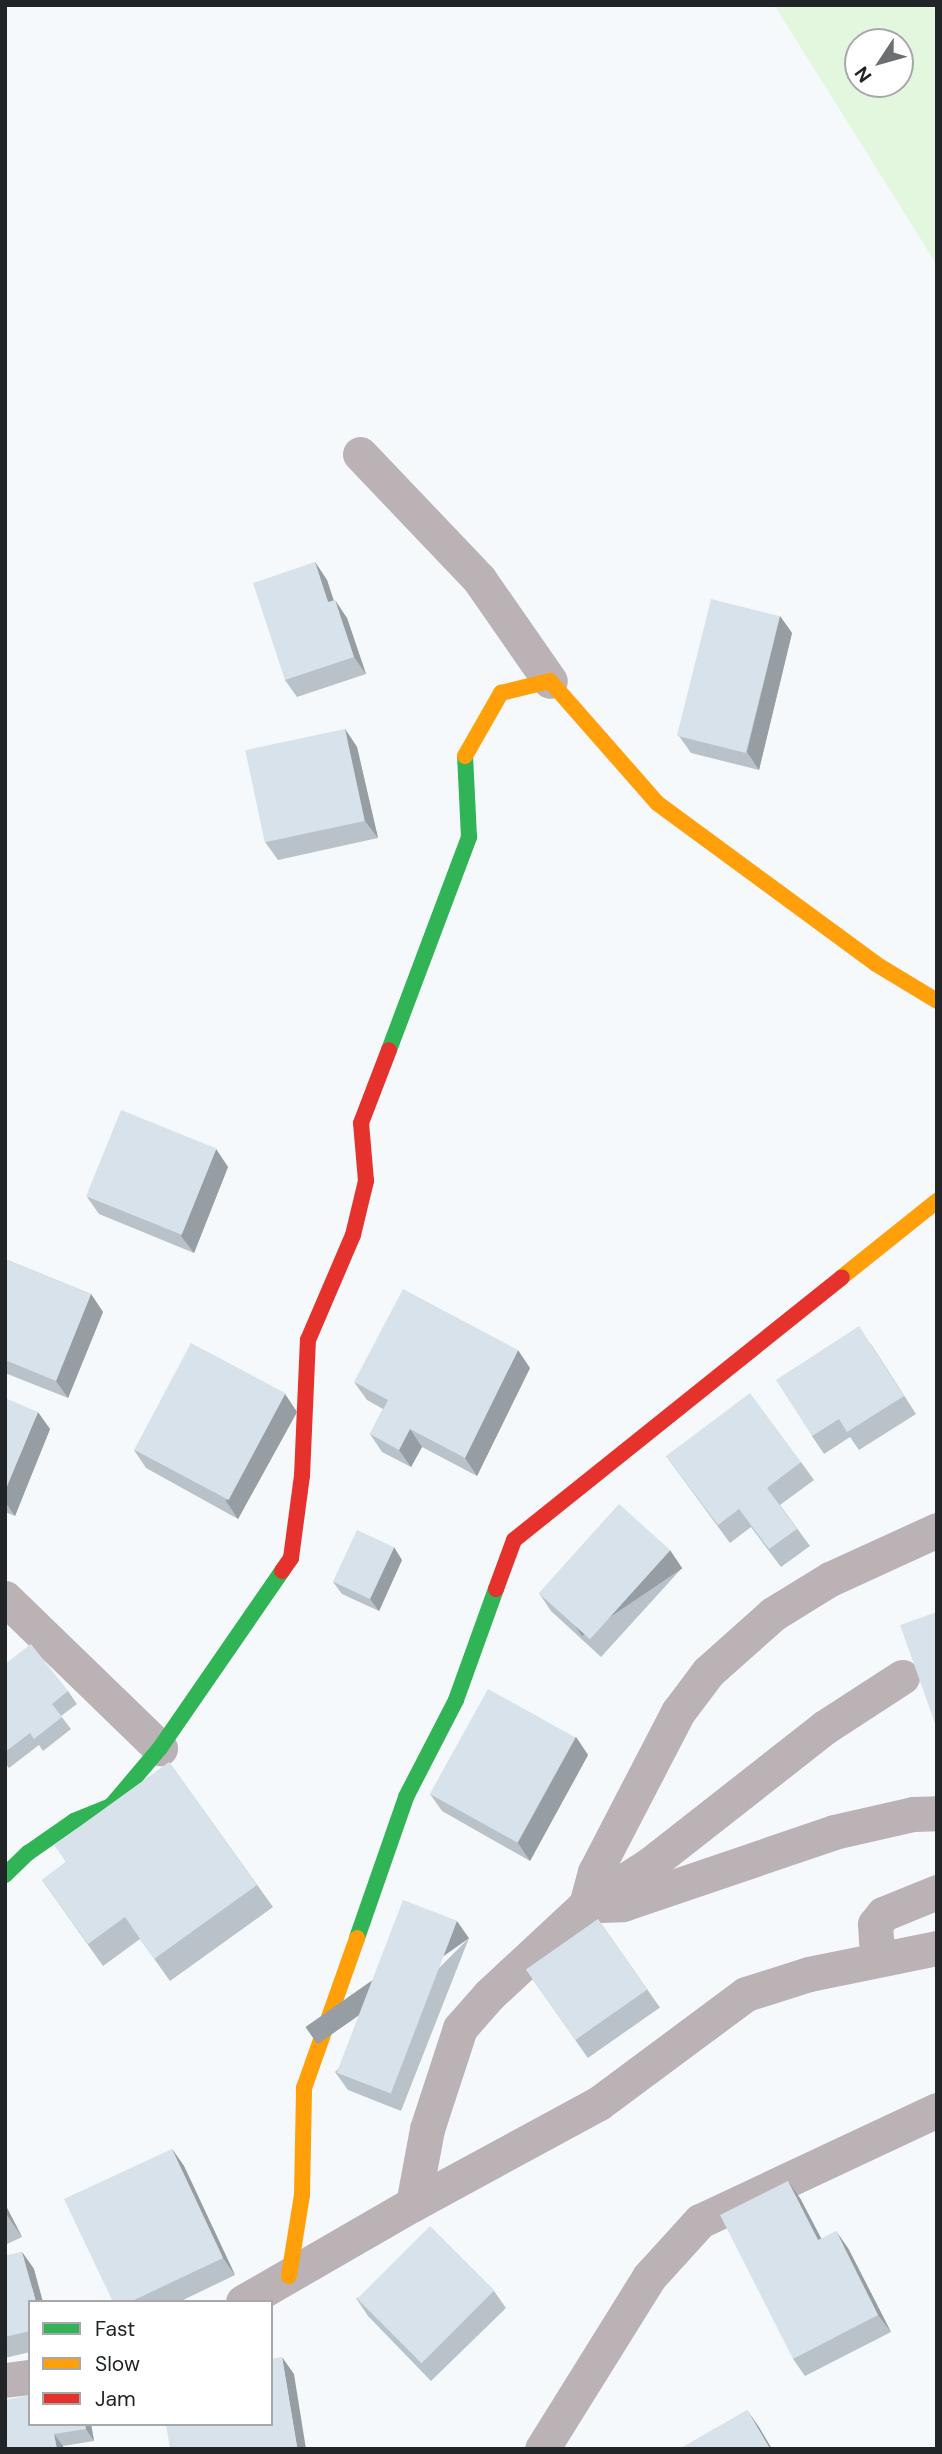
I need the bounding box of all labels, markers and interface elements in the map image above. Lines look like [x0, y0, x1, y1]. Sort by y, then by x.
north arrow [844, 28, 914, 98]
text: N [849, 62, 877, 87]
legend [28, 2300, 273, 2426]
text: Fast [95, 2315, 135, 2343]
text: Slow [95, 2350, 140, 2378]
text: Jam [95, 2385, 136, 2413]

